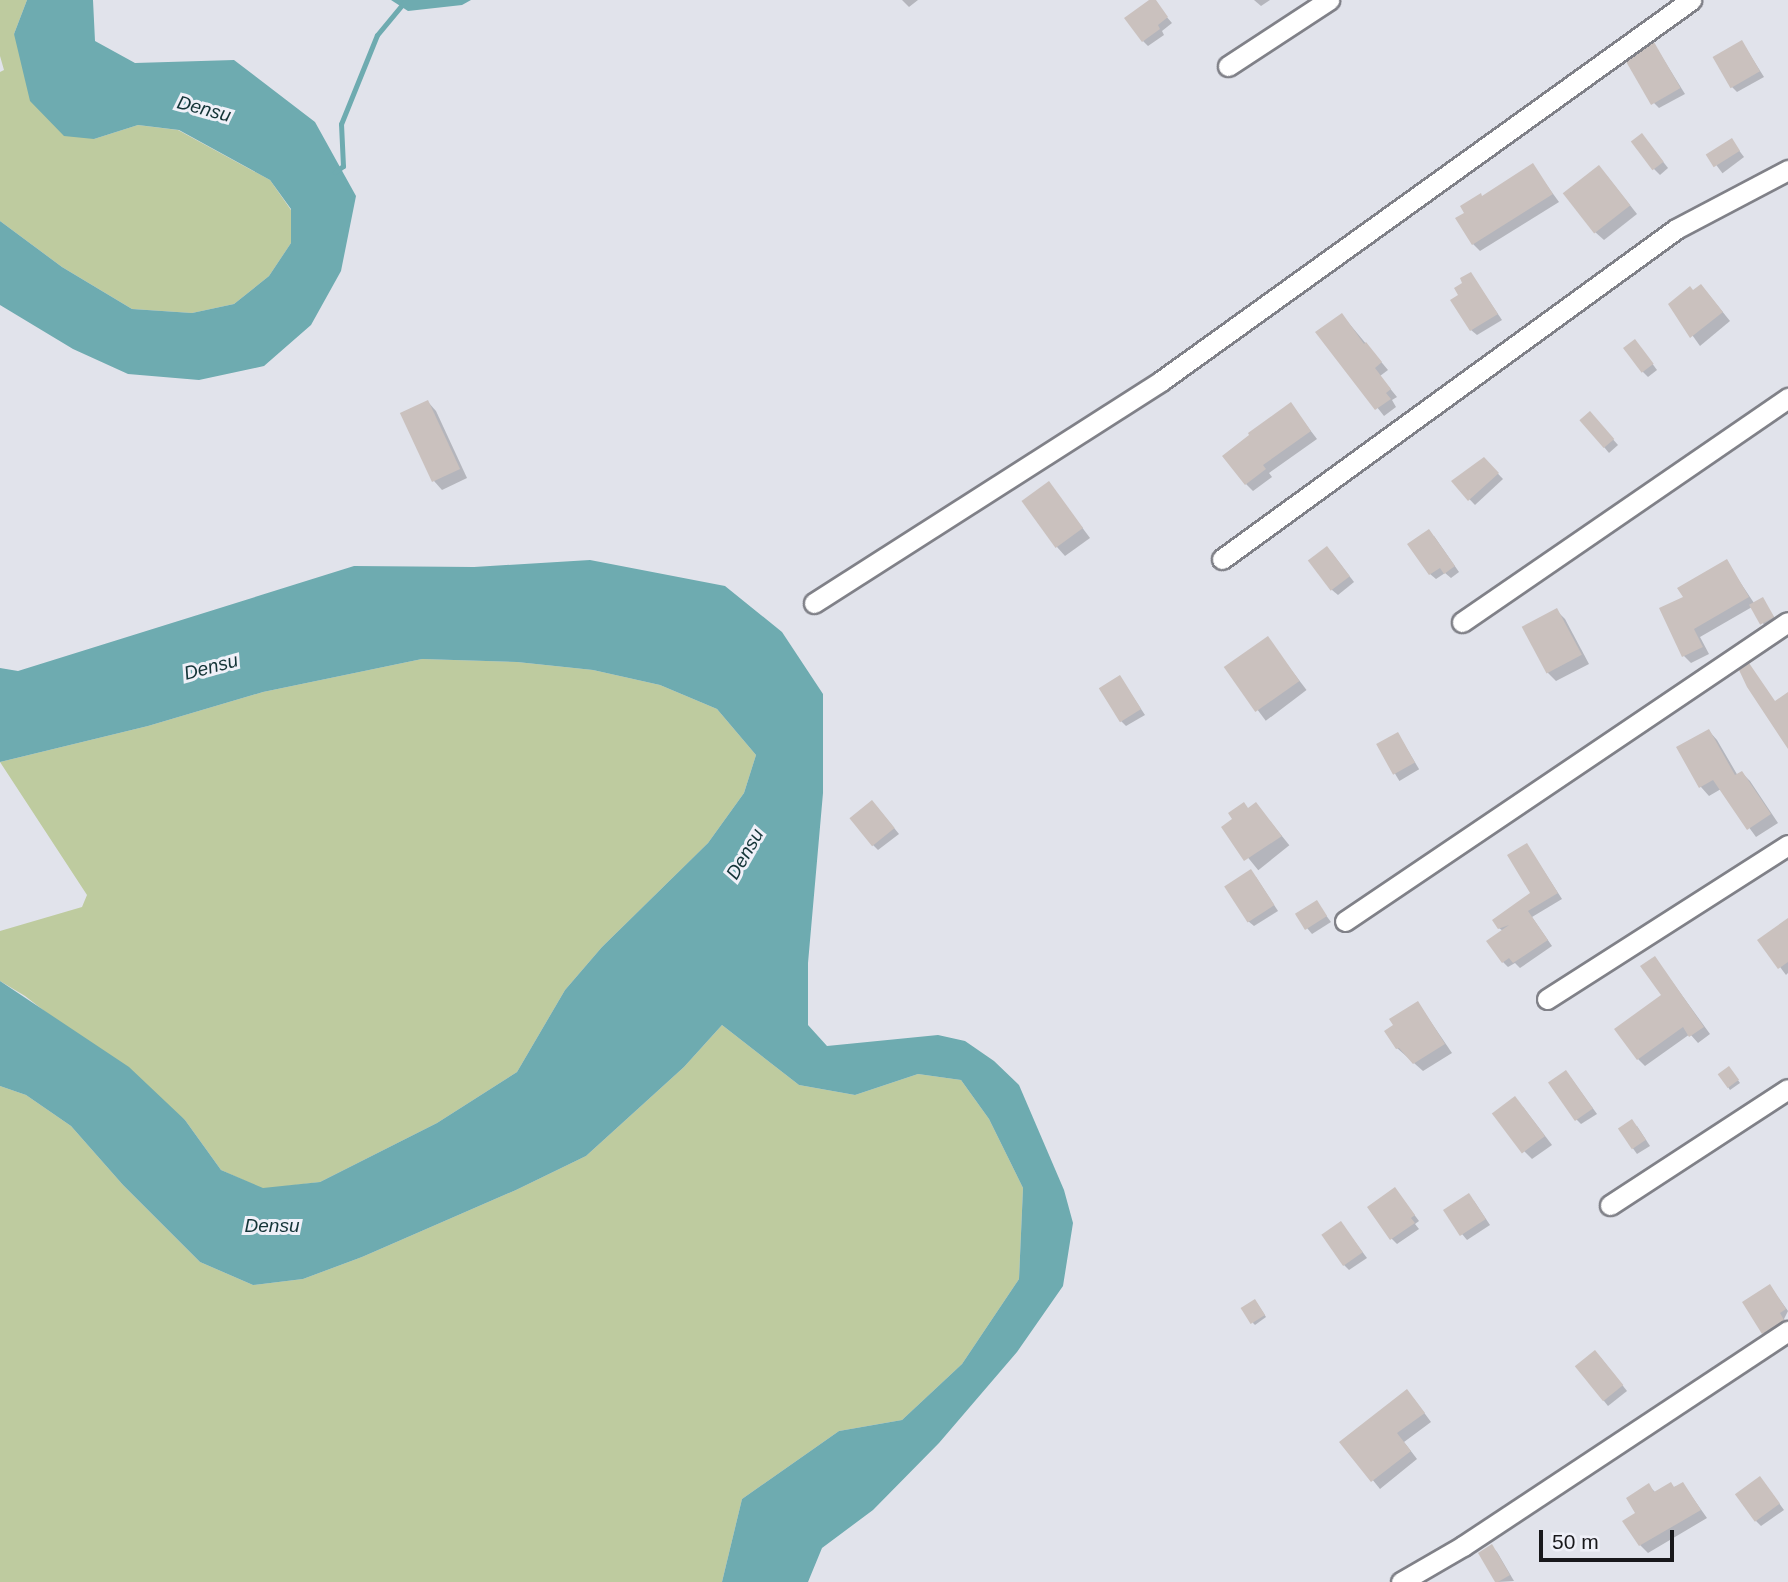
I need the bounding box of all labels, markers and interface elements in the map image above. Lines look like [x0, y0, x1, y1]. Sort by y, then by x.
water label: Densu [175, 91, 233, 127]
water label: Densu [182, 649, 240, 685]
water label: Densu [721, 825, 769, 883]
water label: Densu [245, 1215, 299, 1237]
scale bar [1543, 1516, 1678, 1560]
text: 50 m [1552, 1530, 1599, 1553]

